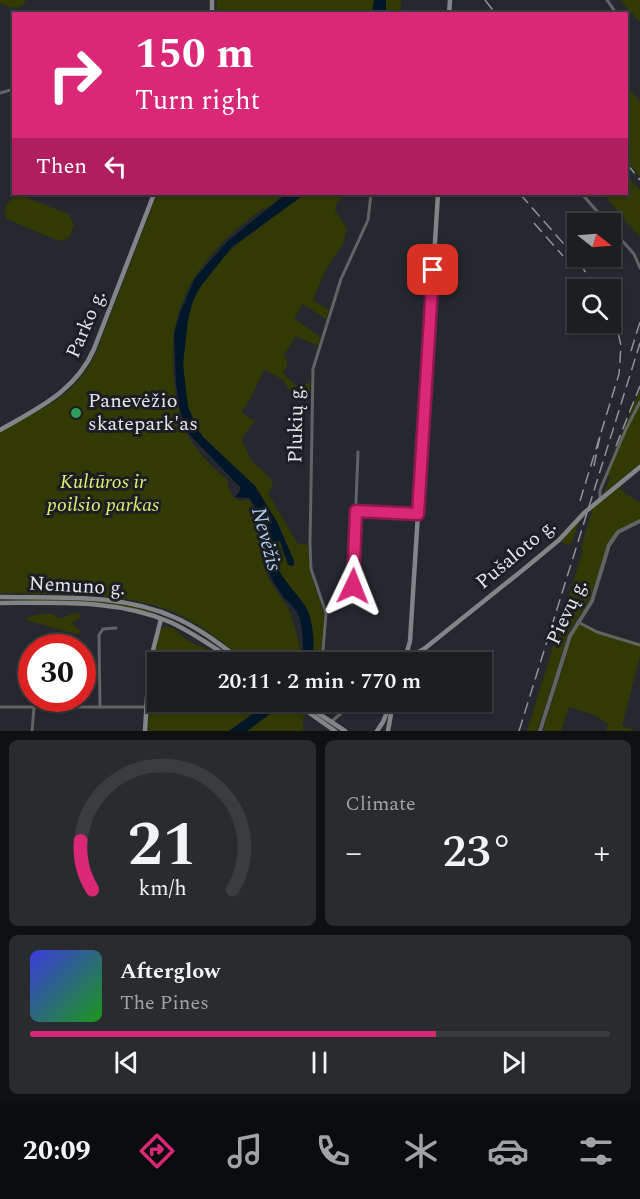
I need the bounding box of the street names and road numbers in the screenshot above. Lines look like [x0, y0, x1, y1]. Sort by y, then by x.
street label: Parko g. [58, 285, 114, 363]
street label: Plukių g. [280, 385, 312, 463]
street label: Pušaloto g. [469, 511, 563, 597]
street label: Nemuno g. [28, 568, 126, 604]
street label: Pievų g. [539, 574, 595, 650]

